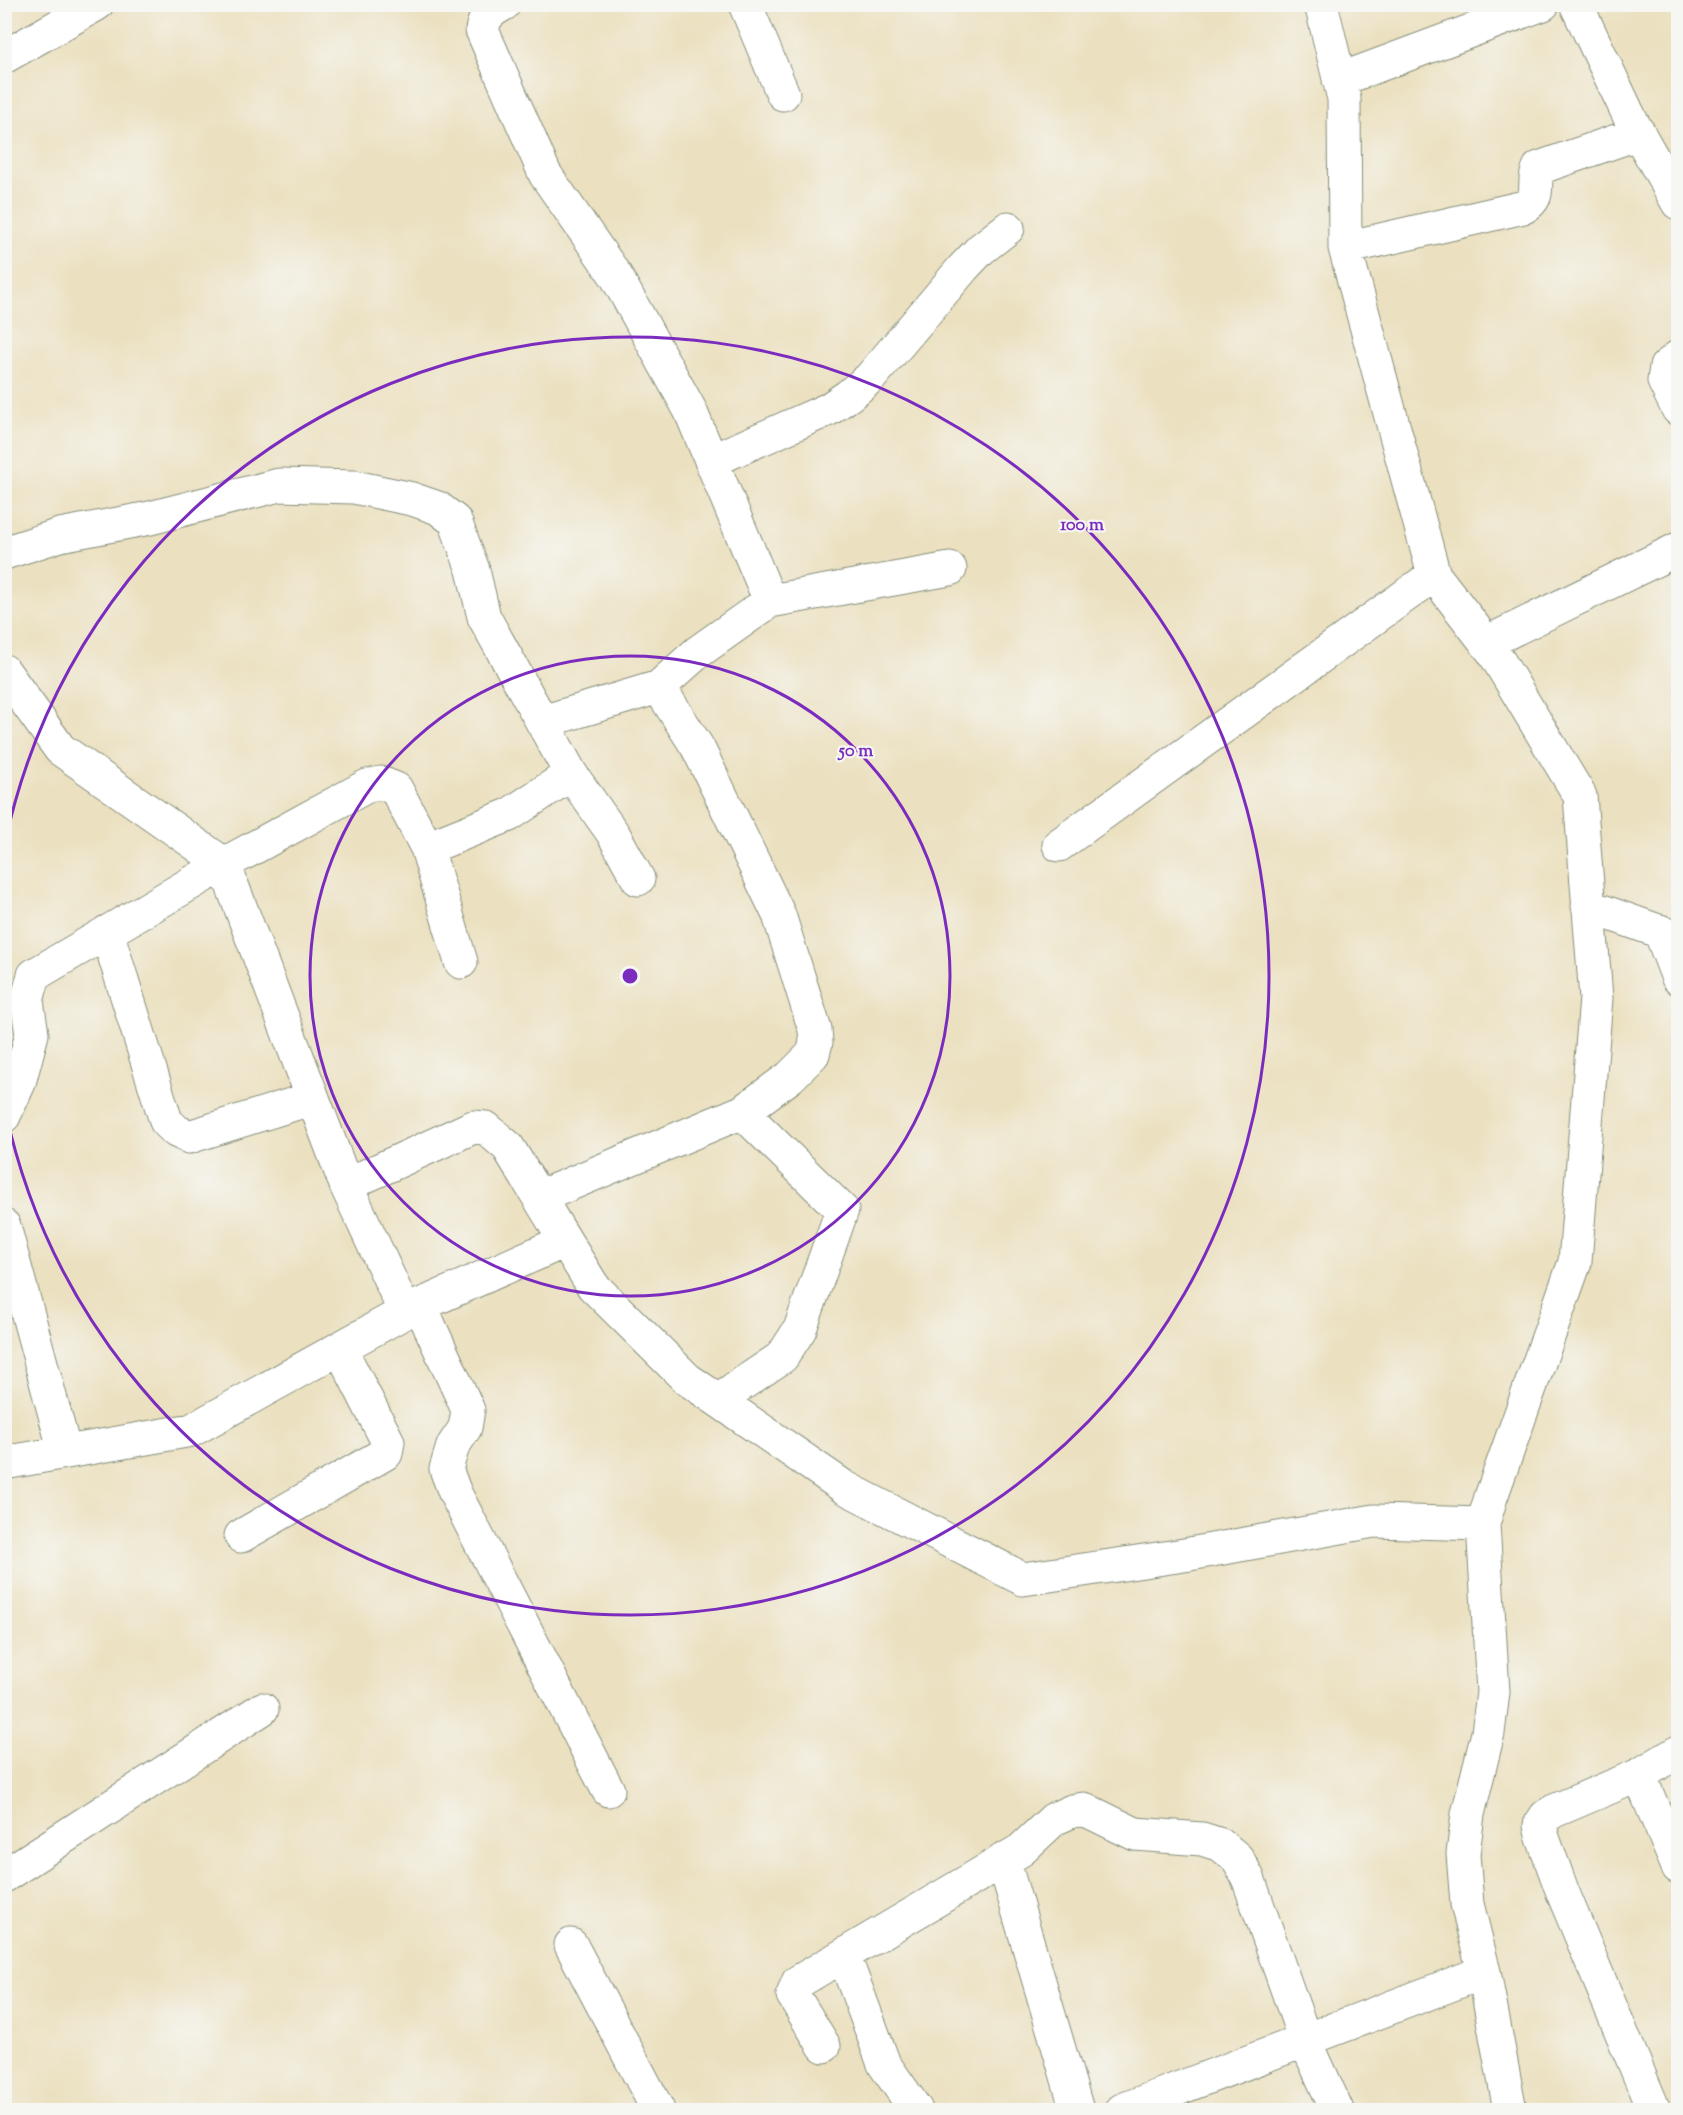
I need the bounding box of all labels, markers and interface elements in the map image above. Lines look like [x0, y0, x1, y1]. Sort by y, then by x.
text: 100 m [1060, 513, 1104, 539]
text: 50 m [837, 739, 873, 765]
centre of rings [620, 966, 640, 986]

